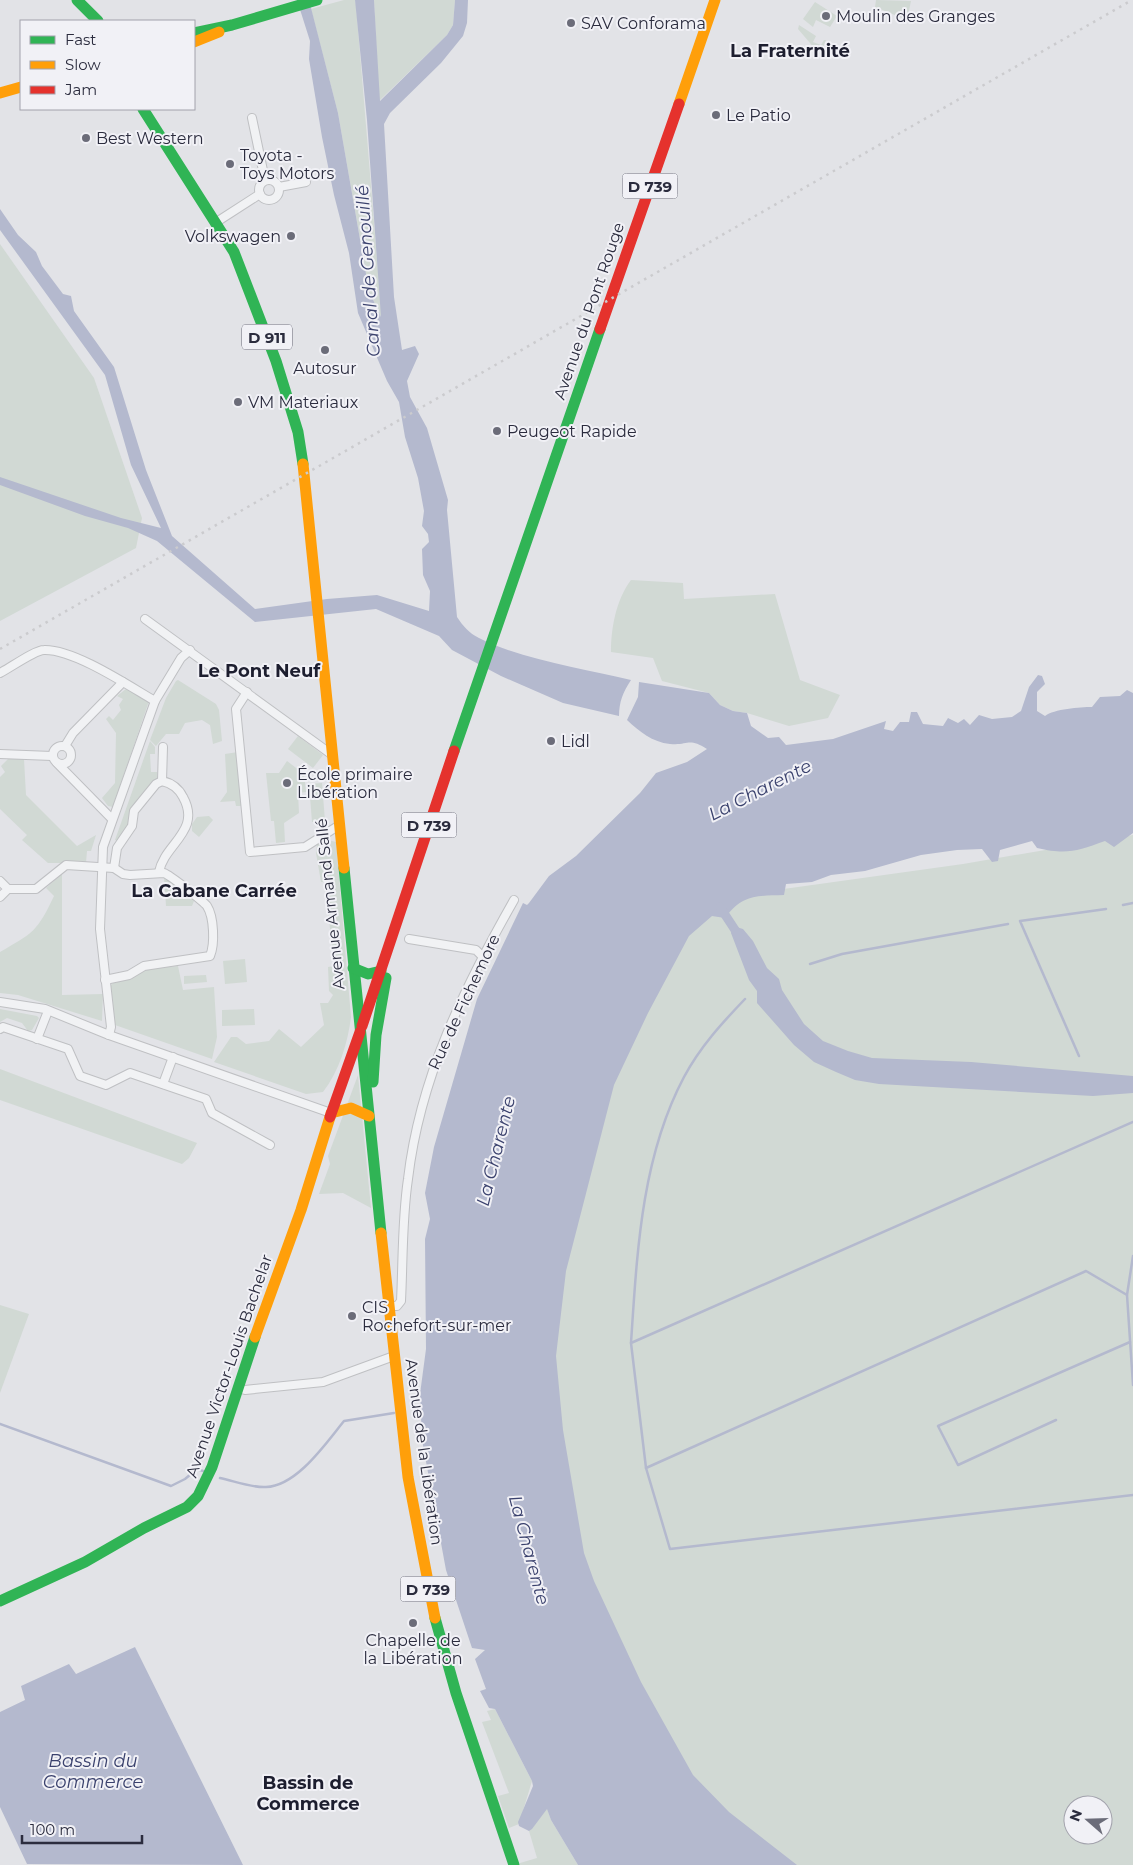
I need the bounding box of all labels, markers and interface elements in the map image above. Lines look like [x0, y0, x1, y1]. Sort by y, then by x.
place label: Moulin des Granges [836, 7, 995, 26]
marker: Moulin des Granges [820, 10, 832, 22]
place label: SAV Conforama [581, 14, 706, 33]
marker: SAV Conforama [565, 17, 577, 29]
legend [20, 20, 195, 110]
text: Fast [65, 30, 96, 49]
district label: La Fraternité [730, 40, 850, 62]
text: Slow [65, 55, 101, 74]
text: Jam [64, 80, 97, 99]
place label: Le Patio [726, 106, 791, 125]
marker: Le Patio [710, 109, 722, 121]
place label: Best Western [96, 129, 204, 148]
marker: Best Western [80, 132, 92, 144]
place label: Toyota - Toys Motors [240, 146, 335, 183]
marker: Toyota - Toys Motors [224, 158, 236, 170]
road number: D 739 [622, 174, 678, 198]
water label: Canal de Genouillé [351, 184, 385, 358]
street label: Avenue du Pont Rouge [550, 220, 628, 402]
place label: Volkswagen [185, 227, 281, 246]
marker: Volkswagen [285, 230, 297, 242]
road number: D 911 [242, 324, 292, 350]
marker: Autosur [319, 344, 331, 356]
place label: Autosur [293, 359, 357, 378]
place label: VM Materiaux [248, 393, 359, 412]
marker: VM Materiaux [232, 396, 244, 408]
place label: Peugeot Rapide [507, 422, 637, 441]
marker: Peugeot Rapide [491, 425, 503, 437]
district label: Le Pont Neuf [198, 660, 321, 682]
place label: Lidl [561, 732, 590, 751]
marker: Lidl [545, 735, 557, 747]
water label: La Charente [705, 755, 815, 825]
place label: École primaire Libération [297, 765, 413, 802]
marker: École primaire Libération [281, 777, 293, 789]
road number: D 739 [402, 812, 456, 838]
street label: Avenue Armand Sallé [312, 817, 348, 991]
district label: La Cabane Carrée [131, 880, 297, 902]
street label: Rue de Fichemore [424, 931, 504, 1073]
water label: La Charente [472, 1094, 520, 1208]
street label: Avenue Victor-Louis Bachelar [182, 1252, 276, 1480]
place label: CIS Rochefort-sur-mer [362, 1298, 511, 1335]
marker: CIS Rochefort-sur-mer [346, 1310, 358, 1322]
street label: Avenue de la Libération [401, 1357, 447, 1547]
water label: La Charente [504, 1493, 554, 1607]
road number: D 739 [400, 1576, 456, 1602]
marker: Chapelle de la Libération [407, 1617, 419, 1629]
place label: Chapelle de la Libération [363, 1631, 463, 1668]
water label: Bassin du Commerce [43, 1750, 143, 1793]
district label: Bassin de Commerce [256, 1772, 360, 1815]
north arrow [1063, 1795, 1113, 1845]
text: N [1065, 1807, 1086, 1824]
scale bar [22, 1812, 142, 1844]
text: 100 m [30, 1820, 75, 1839]

